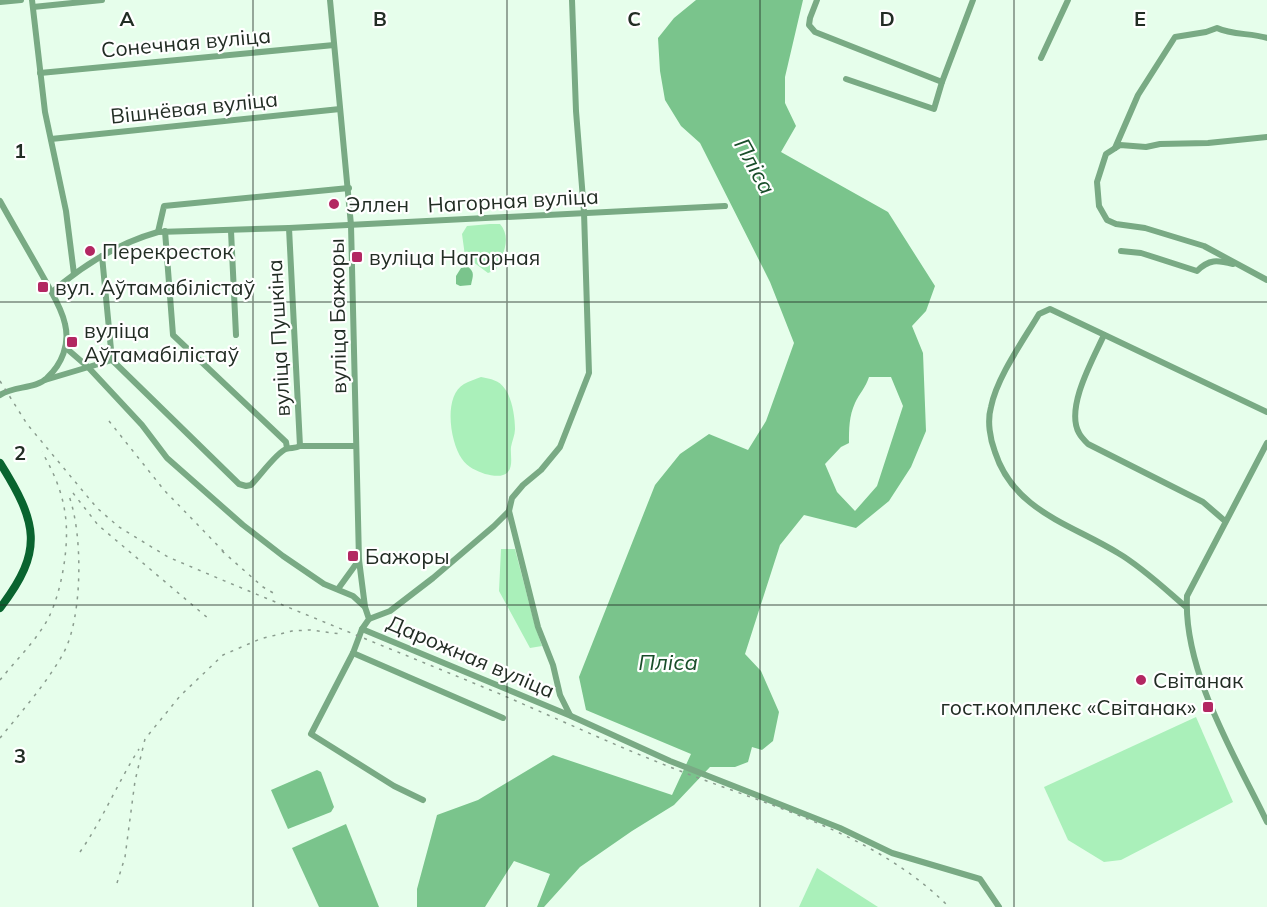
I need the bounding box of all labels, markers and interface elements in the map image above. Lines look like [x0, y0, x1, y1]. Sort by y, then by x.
text: A [120, 6, 135, 31]
text: B [373, 6, 387, 31]
text: C [627, 6, 641, 31]
text: D [879, 6, 895, 31]
text: E [1134, 6, 1146, 31]
street label: Сонечная вуліца [100, 22, 272, 62]
street label: Вішнёвая вуліца [109, 85, 279, 129]
water label: Пліса [728, 133, 782, 199]
text: 1 [14, 138, 26, 163]
street label: Нагорная вуліца [427, 183, 599, 217]
place label: Эллен [346, 191, 409, 217]
marker: Эллен [327, 197, 341, 211]
place label: Перекресток [102, 238, 234, 264]
street label: вуліца Бажоры [323, 238, 351, 394]
marker: Перекресток [83, 244, 97, 258]
place label: вуліца Нагорная [369, 244, 540, 270]
marker: вуліца Нагорная [350, 250, 364, 264]
street label: вуліца Пушкіна [261, 259, 295, 417]
place label: вул. Аўтамабілістаў [55, 274, 255, 300]
marker: вул. Аўтамабілістаў [36, 280, 50, 294]
place label: вуліца Аўтамабілістаў [84, 317, 239, 367]
marker: вуліца Аўтамабілістаў [65, 335, 79, 349]
text: 2 [14, 440, 26, 465]
place label: Бажоры [365, 543, 450, 569]
marker: Бажоры [346, 549, 360, 563]
street label: Дарожная вуліца [383, 609, 559, 703]
water label: Пліса [638, 648, 698, 676]
place label: Світанак [1153, 667, 1244, 693]
marker: Світанак [1134, 673, 1148, 687]
place label: гост.комплекс «Світанак» [940, 694, 1196, 720]
marker: гост.комплекс «Світанак» [1201, 700, 1215, 714]
text: 3 [14, 743, 26, 768]

